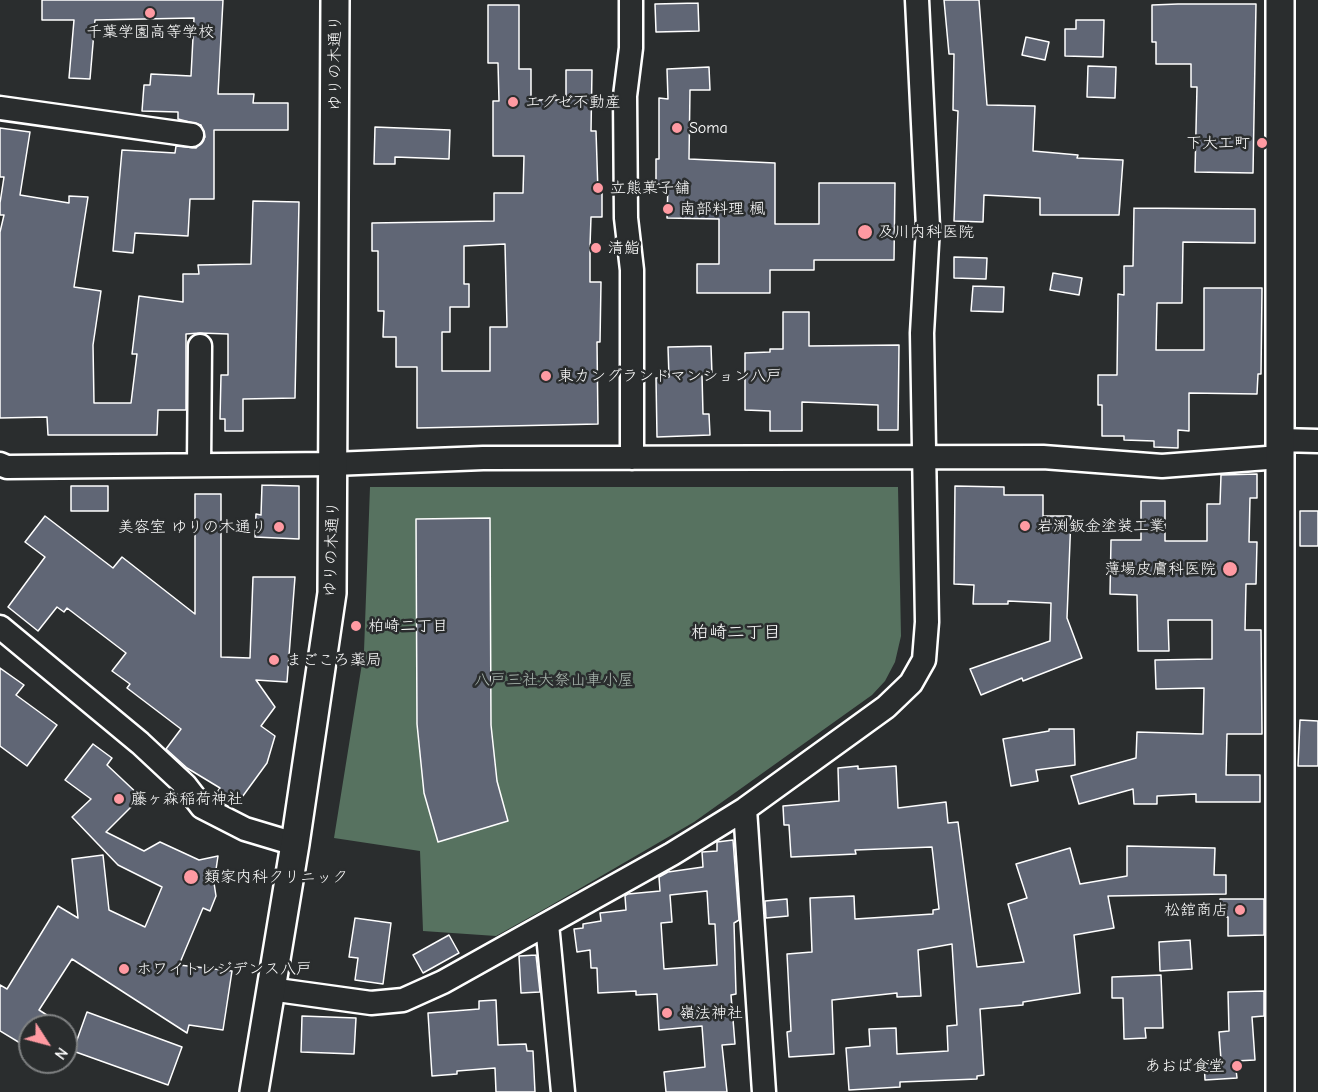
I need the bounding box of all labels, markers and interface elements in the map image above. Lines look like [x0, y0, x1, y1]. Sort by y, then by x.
marker: 千葉学園高等学校 [143, 6, 157, 20]
street label: ゆりの木通り [325, 15, 345, 111]
place label: 千葉学園高等学校 [86, 22, 214, 42]
place label: エグゼ不動産 [525, 92, 621, 112]
marker: エグゼ不動産 [506, 95, 520, 109]
place label: Soma [689, 118, 728, 138]
marker: Soma [670, 121, 684, 135]
place label: 下大工町 [1186, 133, 1250, 153]
marker: 下大工町 [1255, 136, 1269, 150]
place label: 立熊菓子舗 [610, 178, 690, 198]
marker: 立熊菓子舗 [591, 181, 605, 195]
place label: 南部料理 楓 [680, 199, 765, 219]
marker: 南部料理 楓 [661, 202, 675, 216]
place label: 及川内科医院 [878, 222, 974, 242]
marker: 及川内科医院 [856, 223, 874, 241]
place label: 清鮨 [608, 238, 640, 258]
marker: 清鮨 [589, 241, 603, 255]
place label: 東カングランドマンション八戸 [558, 366, 782, 386]
marker: 東カングランドマンション八戸 [539, 369, 553, 383]
street label: ゆりの木通り [321, 501, 343, 597]
place label: 岩渕鈑金塗装工業 [1037, 516, 1165, 536]
place label: 美容室 ゆりの木通り [118, 517, 267, 537]
marker: 岩渕鈑金塗装工業 [1018, 519, 1032, 533]
marker: 美容室 ゆりの木通り [272, 520, 286, 534]
place label: 薄場皮膚科医院 [1104, 559, 1216, 579]
marker: 薄場皮膚科医院 [1221, 560, 1239, 578]
place label: 柏崎二丁目 [368, 616, 448, 636]
marker: 柏崎二丁目 [349, 619, 363, 633]
district label: 柏崎二丁目 [691, 622, 781, 644]
place label: まごころ薬局 [286, 650, 382, 670]
marker: まごころ薬局 [267, 653, 281, 667]
park label: 八戸三社大祭山車小屋 [474, 670, 634, 690]
place label: 藤ヶ森稲荷神社 [131, 789, 243, 809]
marker: 藤ヶ森稲荷神社 [112, 792, 126, 806]
place label: 類家内科クリニック [204, 867, 348, 887]
marker: 類家内科クリニック [182, 868, 200, 886]
place label: 松舘商店 [1164, 900, 1228, 920]
marker: 松舘商店 [1233, 903, 1247, 917]
place label: ホワイトレジデンス八戸 [136, 959, 312, 979]
marker: ホワイトレジデンス八戸 [117, 962, 131, 976]
place label: 嶺法神社 [679, 1003, 743, 1023]
marker: 嶺法神社 [660, 1006, 674, 1020]
north arrow [18, 1014, 78, 1074]
text: N [51, 1044, 71, 1063]
place label: あおば食堂 [1145, 1056, 1225, 1076]
marker: あおば食堂 [1230, 1059, 1244, 1073]

